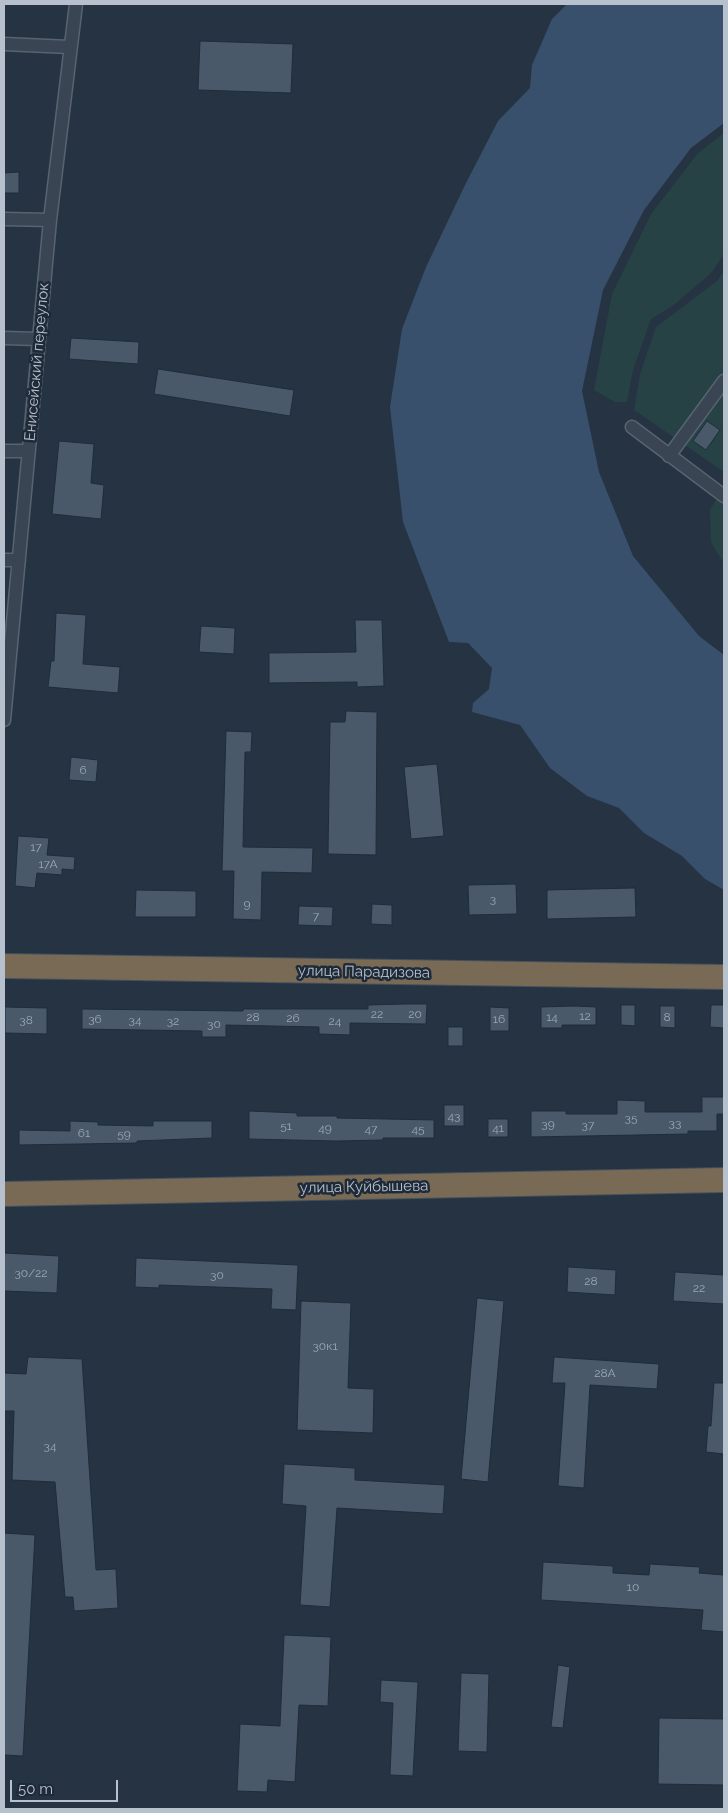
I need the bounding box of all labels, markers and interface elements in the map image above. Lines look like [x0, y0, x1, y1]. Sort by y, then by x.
street label: Енисейский переулок [21, 282, 53, 442]
house number: 6 [79, 763, 87, 777]
house number: 17 [30, 840, 42, 854]
house number: 17А [38, 857, 58, 871]
house number: 3 [490, 892, 496, 906]
house number: 9 [243, 897, 251, 911]
house number: 7 [313, 909, 319, 923]
street label: улица Парадизова [298, 962, 430, 982]
house number: 22 [371, 1007, 383, 1021]
house number: 20 [408, 1007, 422, 1021]
house number: 12 [579, 1009, 591, 1023]
house number: 28 [246, 1010, 260, 1024]
house number: 14 [546, 1010, 558, 1024]
house number: 8 [663, 1010, 671, 1024]
house number: 26 [286, 1011, 300, 1025]
house number: 36 [88, 1012, 102, 1026]
house number: 16 [493, 1012, 505, 1026]
house number: 38 [19, 1013, 33, 1027]
house number: 34 [129, 1013, 141, 1027]
house number: 32 [167, 1014, 179, 1028]
house number: 24 [329, 1014, 341, 1028]
house number: 30 [207, 1017, 221, 1031]
house number: 43 [448, 1109, 460, 1123]
house number: 35 [625, 1111, 637, 1125]
house number: 33 [669, 1116, 681, 1130]
house number: 39 [541, 1117, 555, 1131]
house number: 37 [582, 1118, 594, 1132]
house number: 51 [280, 1119, 292, 1133]
house number: 49 [318, 1121, 332, 1135]
house number: 41 [492, 1121, 504, 1135]
house number: 47 [365, 1122, 377, 1136]
house number: 45 [411, 1122, 425, 1136]
house number: 61 [78, 1126, 90, 1140]
house number: 59 [117, 1127, 131, 1141]
street label: улица Куйбышева [300, 1177, 428, 1197]
house number: 30/22 [14, 1266, 48, 1280]
house number: 30 [210, 1268, 224, 1282]
house number: 28 [584, 1274, 598, 1288]
house number: 22 [693, 1281, 705, 1295]
house number: 30к1 [312, 1339, 338, 1353]
house number: 28А [594, 1366, 616, 1380]
house number: 34 [44, 1439, 56, 1453]
house number: 10 [627, 1580, 639, 1594]
scale bar [12, 1770, 120, 1802]
text: 50 m [18, 1780, 53, 1798]

